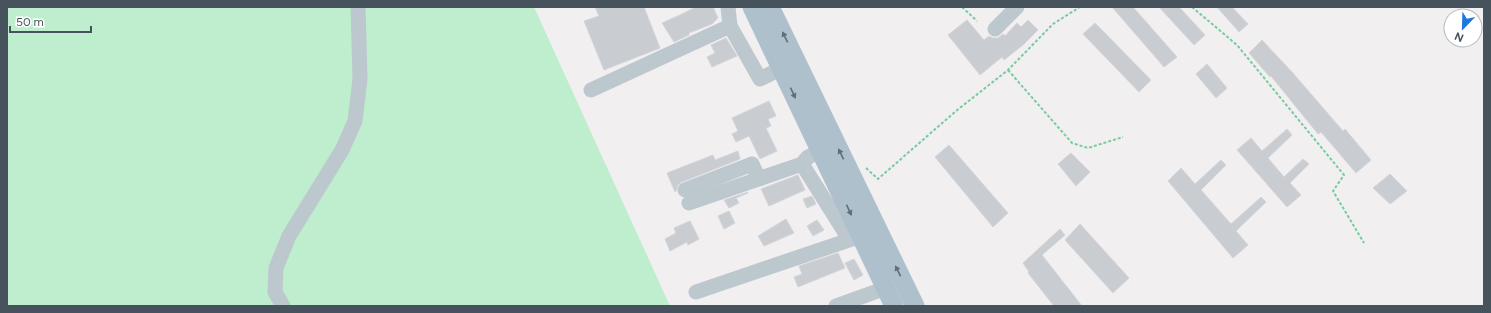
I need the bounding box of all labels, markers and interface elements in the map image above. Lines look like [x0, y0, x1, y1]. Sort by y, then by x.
scale bar [10, 8, 91, 34]
north arrow [1443, 8, 1483, 48]
text: 50 m [16, 15, 44, 29]
text: N [1453, 29, 1466, 44]
one-way arrow [782, 31, 788, 42]
one-way arrow [790, 87, 796, 99]
one-way arrow [838, 148, 844, 159]
one-way arrow [846, 205, 852, 216]
one-way arrow [895, 265, 901, 277]

